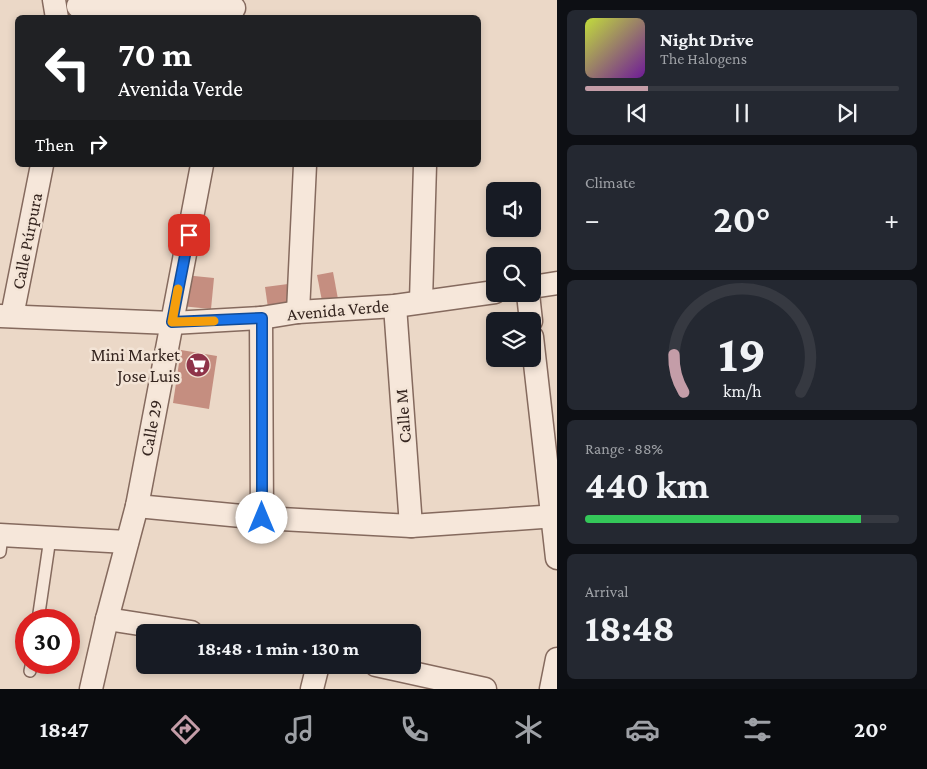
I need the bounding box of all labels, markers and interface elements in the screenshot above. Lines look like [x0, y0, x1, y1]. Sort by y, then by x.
text: Night Drive [660, 29, 753, 50]
icon: left [35, 35, 100, 100]
text: 70 m [118, 35, 192, 74]
text: The Halogens [660, 50, 747, 67]
text: Avenida Verde [118, 76, 243, 101]
icon: previous [623, 99, 651, 127]
icon: pause [728, 99, 756, 127]
icon: next [833, 99, 861, 127]
icon: right [84, 130, 112, 158]
text: Then [35, 134, 74, 155]
text: Climate [585, 174, 635, 191]
map controls [486, 182, 541, 367]
button: sound [486, 182, 541, 237]
street label: Calle Púrpura [8, 191, 46, 291]
text: 20° [713, 198, 771, 240]
text: − [585, 204, 600, 235]
text: + [884, 204, 899, 235]
pin [168, 214, 210, 256]
icon: arrive [175, 221, 203, 249]
button: search [486, 247, 541, 302]
street label: Avenida Verde [286, 296, 390, 324]
button: layers [486, 312, 541, 367]
text: 19 [718, 324, 766, 382]
place label: Mini Market Jose Luis [91, 345, 181, 386]
supermarket icon: Mini Market Jose Luis [185, 352, 211, 378]
text: km/h [723, 381, 762, 401]
street label: Calle M [391, 388, 415, 444]
street label: Calle 29 [136, 398, 166, 458]
text: Range · 88% [585, 440, 663, 457]
text: 440 km [585, 464, 709, 506]
position arrow [235, 491, 287, 543]
text: Arrival [585, 583, 629, 600]
text: 18:48 [585, 607, 675, 649]
speed limit sign: 30 [15, 609, 80, 674]
text: 18:48 · 1 min · 130 m [198, 638, 359, 659]
icon: directions [168, 712, 203, 747]
icon: music [282, 712, 317, 747]
icon: phone [397, 712, 432, 747]
icon: climate [511, 712, 546, 747]
icon: car [625, 712, 660, 747]
icon: filters [740, 712, 775, 747]
text: 18:47 [40, 717, 89, 742]
text: 20° [854, 717, 887, 742]

